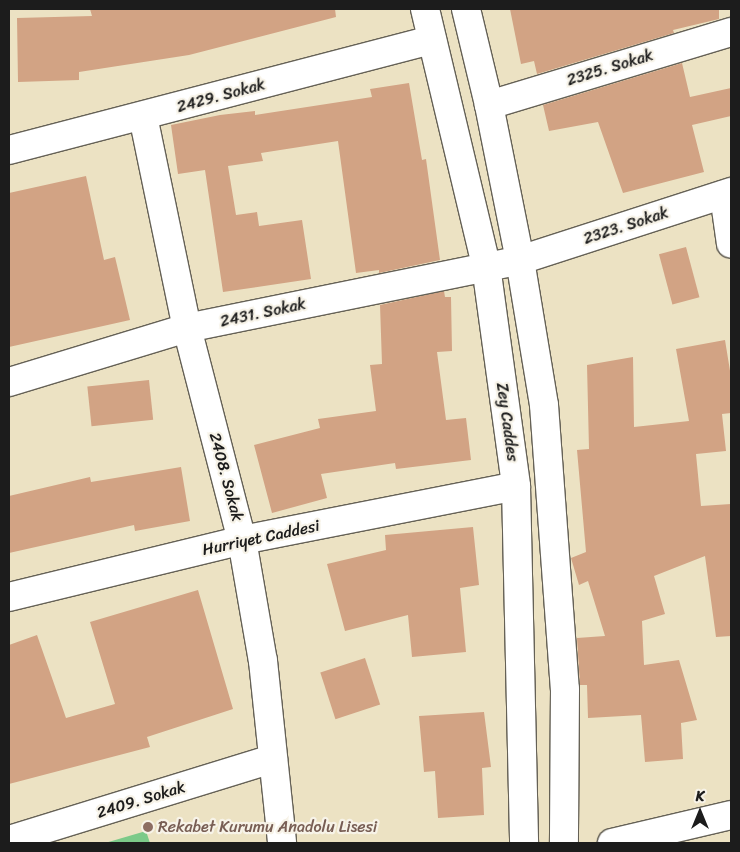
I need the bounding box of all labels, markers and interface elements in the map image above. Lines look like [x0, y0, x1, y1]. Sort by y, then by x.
street label: 2325. Sokak [565, 46, 655, 90]
street label: 2429. Sokak [175, 75, 267, 117]
street label: 2323. Sokak [581, 203, 671, 249]
street label: 2431. Sokak [218, 295, 308, 331]
street label: Zey Caddes [492, 382, 522, 462]
street label: 2408. Sokak [205, 430, 247, 524]
street label: Hurriyet Caddesi [201, 516, 321, 560]
street label: 2409. Sokak [95, 777, 187, 823]
text: K [696, 784, 704, 809]
north arrow [675, 787, 725, 837]
place label: Rekabet Kurumu Anadolu Lisesi [158, 817, 378, 837]
marker: Rekabet Kurumu Anadolu Lisesi [142, 821, 154, 833]

